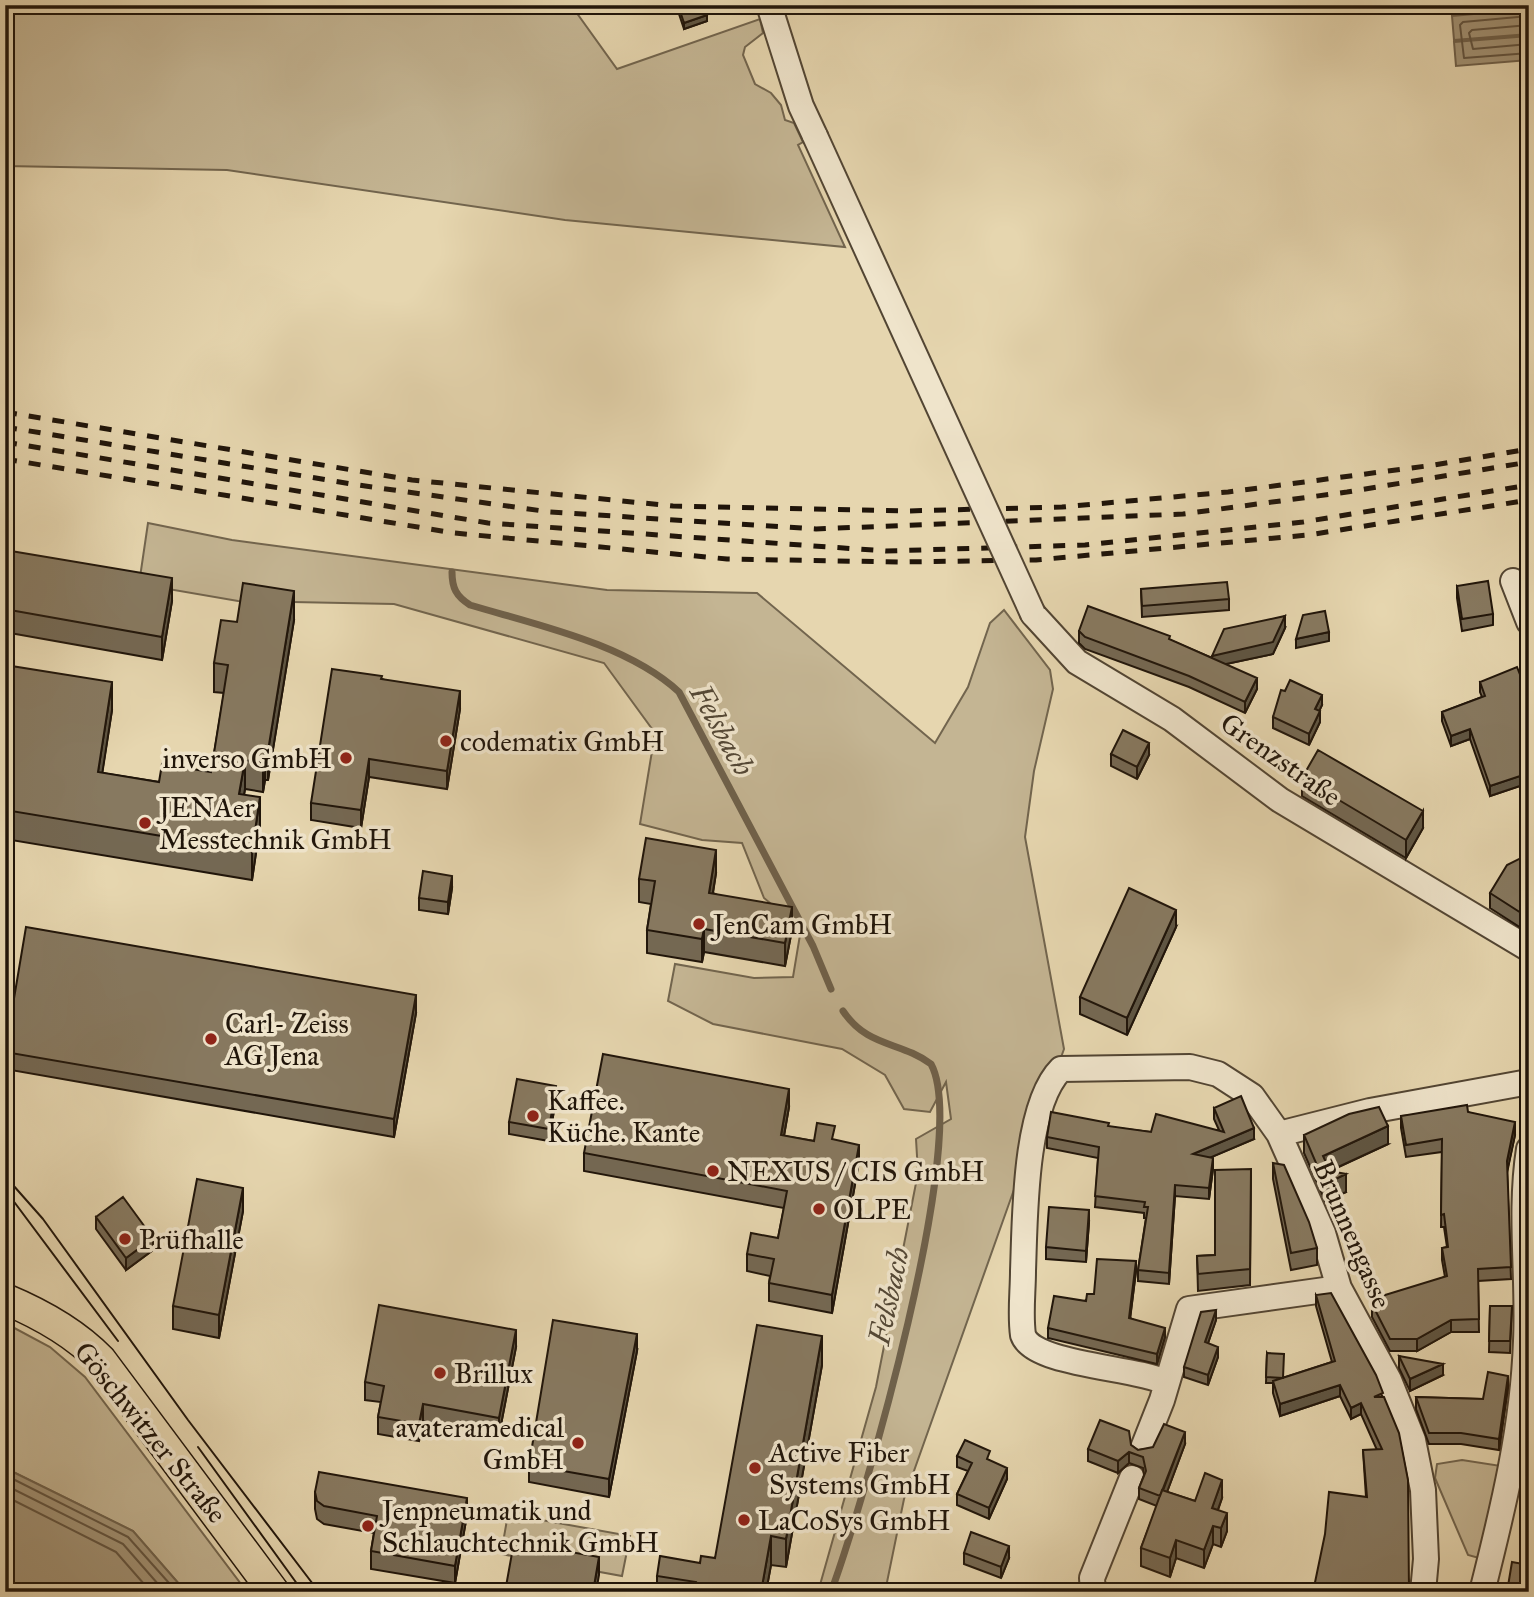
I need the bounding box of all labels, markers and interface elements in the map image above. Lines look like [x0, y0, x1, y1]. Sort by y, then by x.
water label: Felsbach [682, 677, 762, 782]
street label: Grenzstraße [1214, 705, 1348, 814]
place label: codematix GmbH [460, 724, 665, 759]
marker: codematix GmbH [438, 733, 454, 749]
place label: inverso GmbH [163, 741, 332, 776]
marker: inverso GmbH [338, 750, 354, 766]
place label: JENAer Messtechnik GmbH [156, 790, 392, 857]
marker: JENAer Messtechnik GmbH [137, 815, 153, 831]
place label: JenCam GmbH [710, 907, 892, 942]
marker: JenCam GmbH [691, 916, 707, 932]
place label: Carl- Zeiss AG Jena [224, 1006, 349, 1073]
marker: Carl- Zeiss AG Jena [203, 1031, 219, 1047]
place label: Kaffee. Küche. Kante [547, 1083, 700, 1150]
marker: Kaffee. Küche. Kante [525, 1108, 541, 1124]
place label: NEXUS / CIS GmbH [727, 1154, 985, 1189]
street label: Brunnengasse [1306, 1155, 1400, 1314]
marker: NEXUS / CIS GmbH [705, 1163, 721, 1179]
place label: OLPE [833, 1192, 911, 1227]
marker: OLPE [811, 1201, 827, 1217]
place label: Prüfhalle [139, 1222, 244, 1257]
marker: Prüfhalle [117, 1231, 133, 1247]
water label: Felsbach [861, 1243, 917, 1349]
street label: Göschwitzer Straße [67, 1334, 235, 1530]
place label: Brillux [454, 1356, 534, 1391]
marker: Brillux [432, 1365, 448, 1381]
place label: avateramedical GmbH [395, 1410, 564, 1477]
marker: avateramedical GmbH [570, 1435, 586, 1451]
place label: Active Fiber Systems GmbH [768, 1435, 951, 1502]
marker: Active Fiber Systems GmbH [747, 1460, 763, 1476]
place label: Jenpneumatik und Schlauchtechnik GmbH [379, 1493, 659, 1560]
place label: LaCoSys GmbH [758, 1503, 950, 1538]
marker: LaCoSys GmbH [736, 1512, 752, 1528]
marker: Jenpneumatik und Schlauchtechnik GmbH [360, 1518, 376, 1534]

